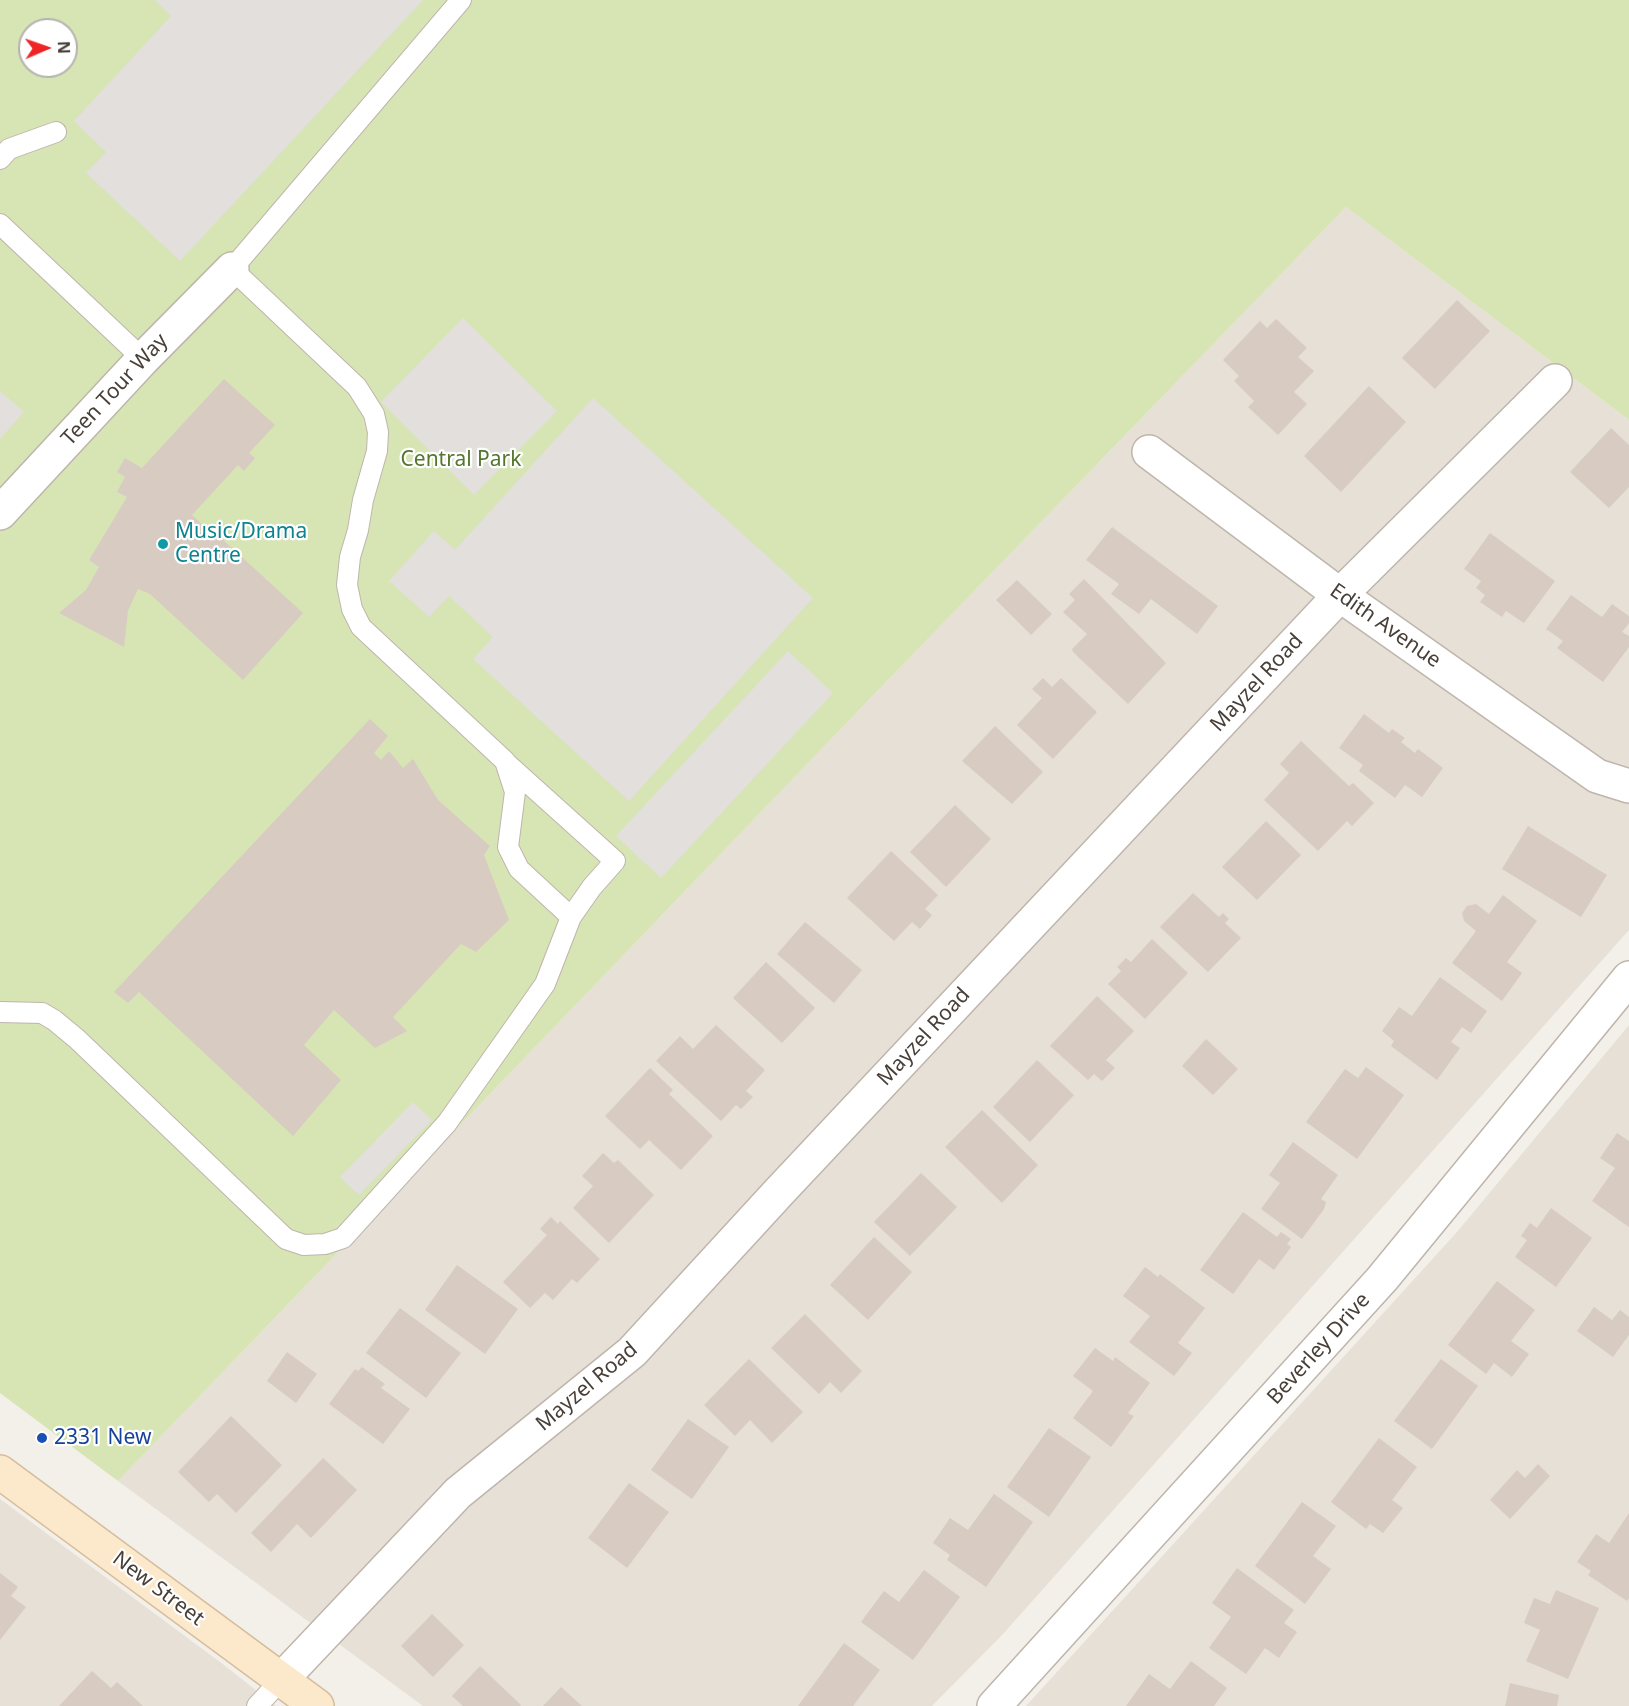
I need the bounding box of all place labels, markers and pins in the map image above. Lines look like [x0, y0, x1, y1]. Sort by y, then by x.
place label: Music/Drama Centre [175, 519, 307, 569]
marker: Music/Drama Centre [156, 537, 170, 551]
place label: 2331 New [54, 1425, 151, 1451]
marker: 2331 New [35, 1431, 49, 1445]

